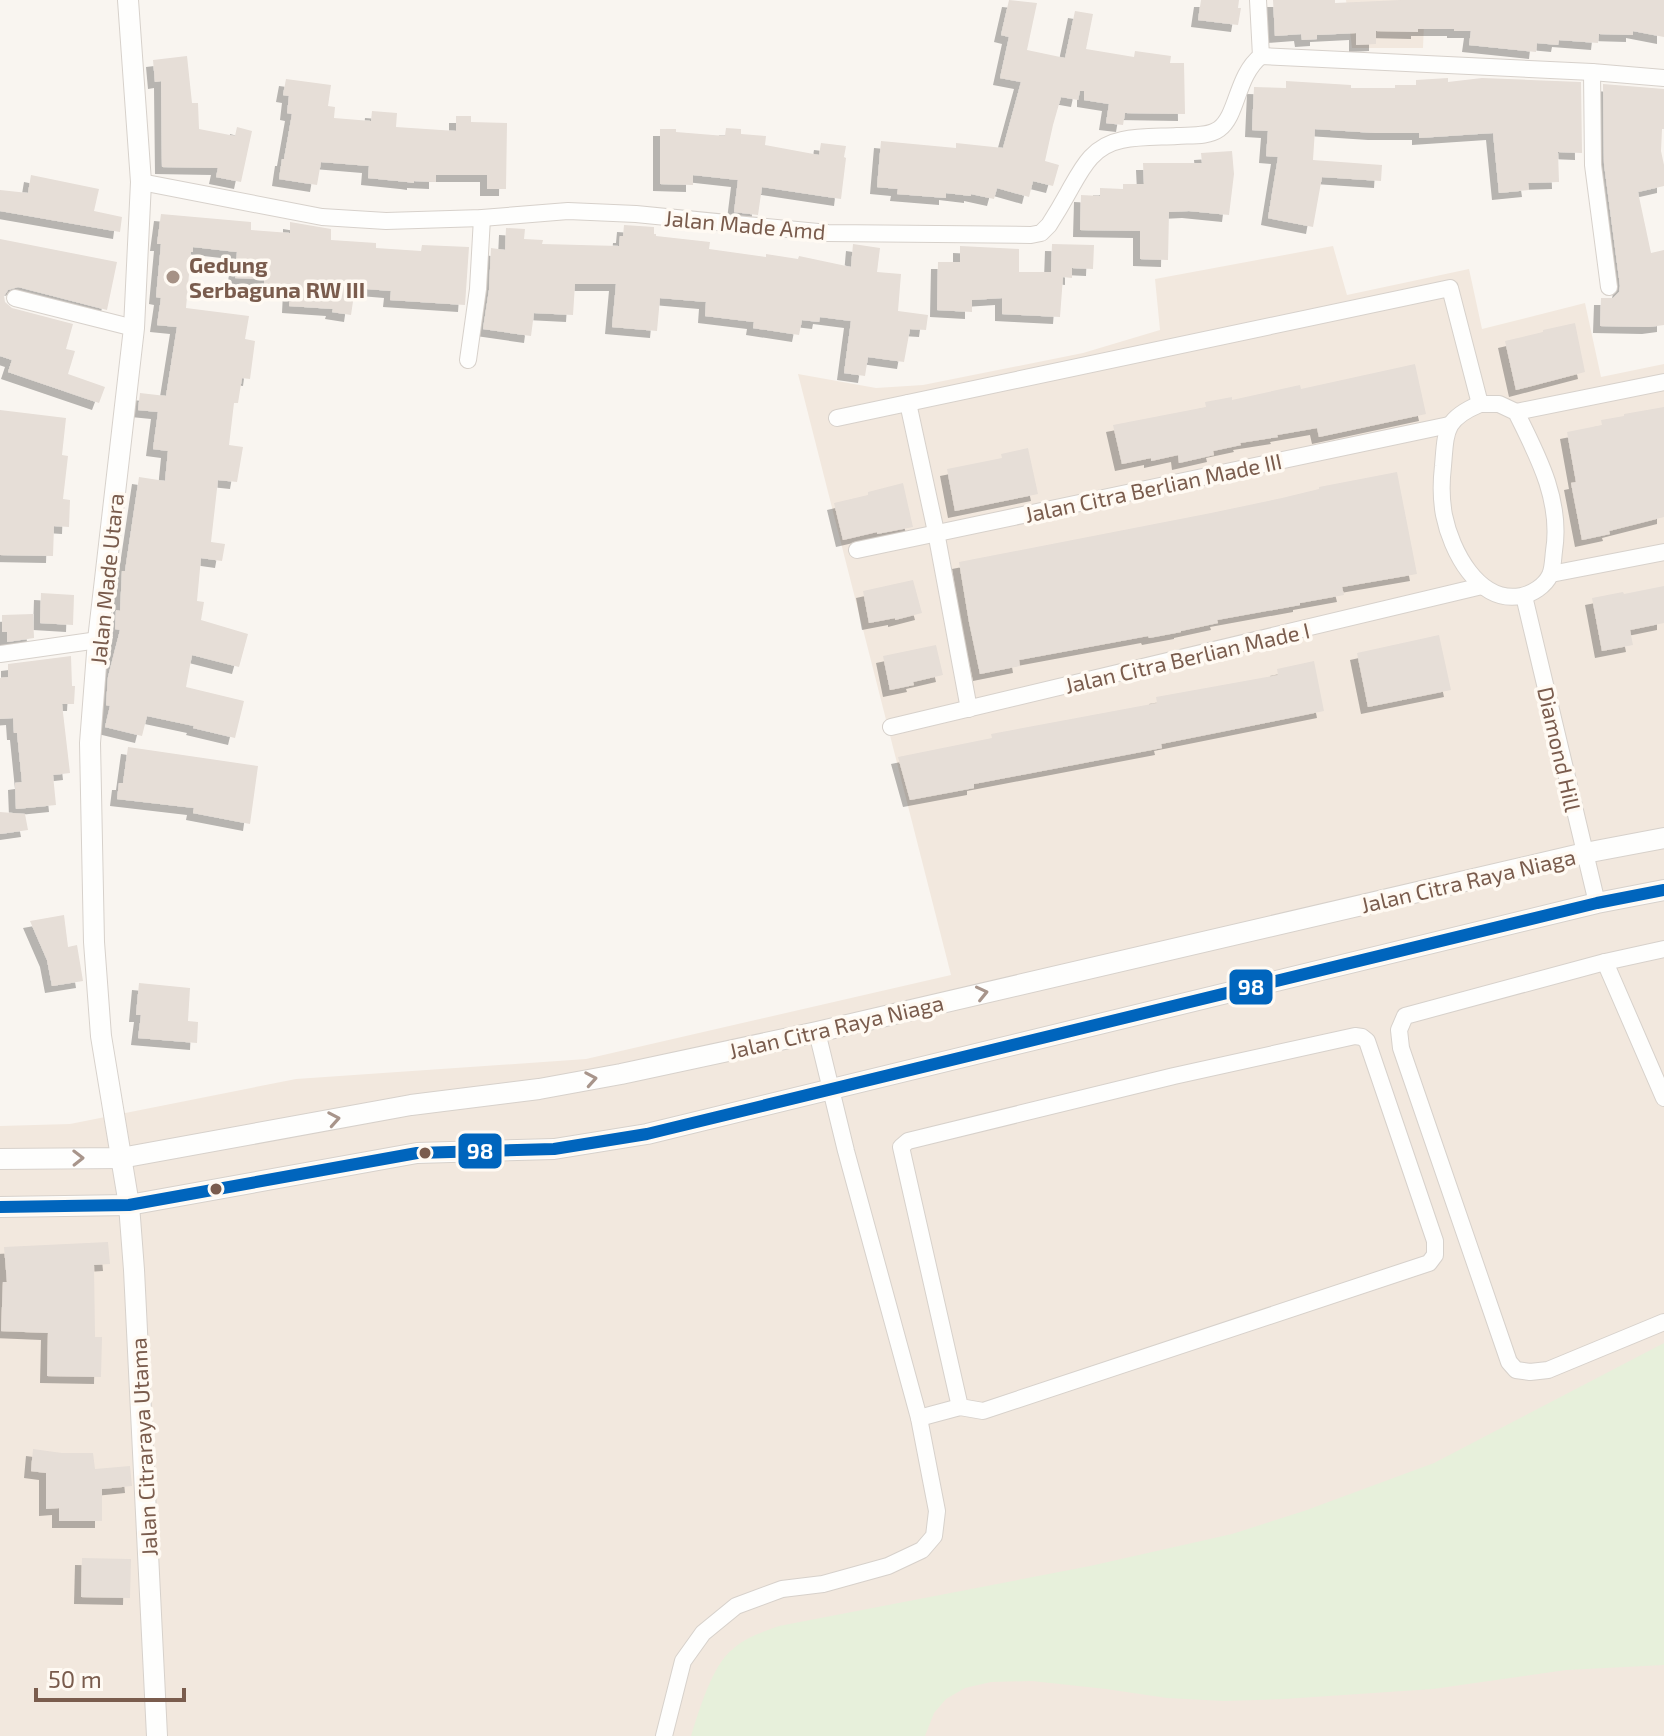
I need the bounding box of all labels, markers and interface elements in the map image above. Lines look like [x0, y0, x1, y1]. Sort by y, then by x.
street label: Jalan Made Amd [663, 204, 827, 244]
place label: Gedung Serbaguna RW III [189, 251, 365, 302]
marker: Gedung Serbaguna RW III [164, 268, 182, 286]
street label: Jalan Citra Berlian Made III [1022, 447, 1284, 527]
street label: Jalan Made Utara [84, 492, 128, 666]
street label: Jalan Citra Berlian Made I [1062, 616, 1312, 698]
street label: Diamond Hill [1533, 684, 1587, 814]
street label: Jalan Citra Raya Niaga [1358, 843, 1578, 917]
line badge: 98 [1228, 968, 1274, 1006]
text: 98 [1238, 973, 1264, 999]
one-way arrow [975, 986, 988, 1003]
street label: Jalan Citra Raya Niaga [726, 989, 946, 1063]
one-way arrow [585, 1072, 598, 1089]
one-way arrow [328, 1111, 341, 1128]
line badge: 98 [457, 1132, 503, 1170]
text: 98 [467, 1137, 493, 1163]
unlabelled marker [417, 1145, 433, 1161]
one-way arrow [72, 1150, 85, 1167]
unlabelled marker [208, 1181, 224, 1197]
street label: Jalan Citraraya Utama [124, 1337, 162, 1557]
scale bar [36, 1652, 184, 1702]
text: 50 m [48, 1664, 102, 1693]

